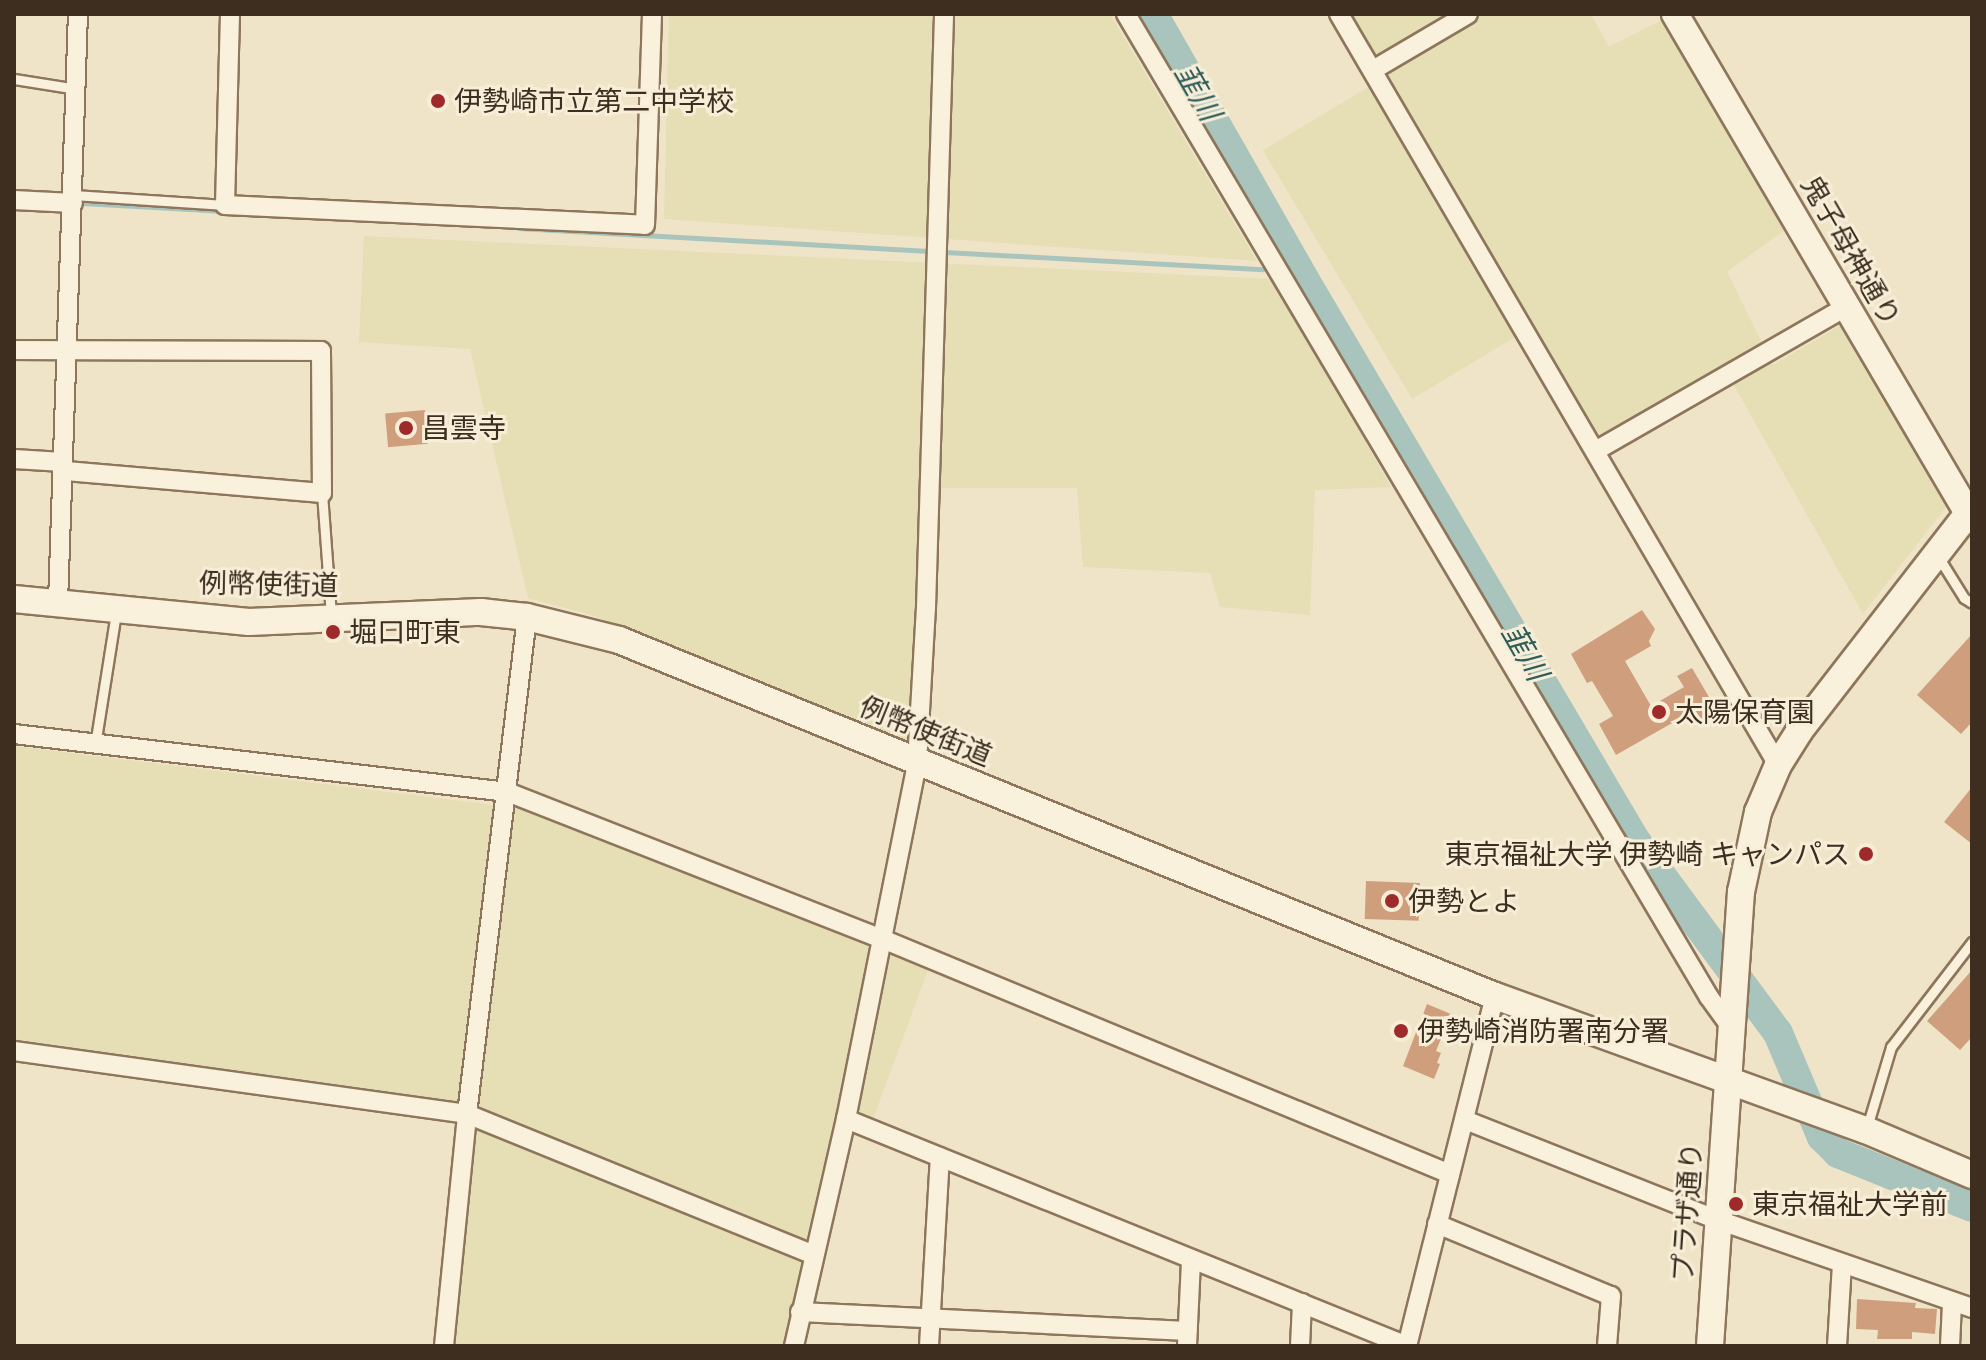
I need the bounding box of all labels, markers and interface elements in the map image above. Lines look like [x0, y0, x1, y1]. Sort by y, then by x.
water label: 韮川 [1167, 57, 1229, 127]
place label: 伊勢崎市立第二中学校 [454, 84, 734, 118]
marker: 伊勢崎市立第二中学校 [429, 92, 447, 110]
street label: 鬼子母神通り [1794, 170, 1908, 332]
place label: 昌雲寺 [422, 411, 506, 445]
marker: 昌雲寺 [397, 419, 415, 437]
street label: 例幣使街道 [199, 566, 339, 602]
place label: 堀口町東 [349, 615, 461, 649]
water label: 韮川 [1494, 617, 1556, 687]
marker: 堀口町東 [324, 623, 342, 641]
street label: 例幣使街道 [855, 689, 997, 773]
place label: 太陽保育園 [1675, 695, 1815, 729]
marker: 太陽保育園 [1650, 703, 1668, 721]
place label: 東京福祉大学 伊勢崎 キャンパス [1445, 837, 1850, 871]
marker: 東京福祉大学 伊勢崎 キャンパス [1857, 845, 1875, 863]
place label: 伊勢とよ [1408, 884, 1520, 918]
marker: 伊勢とよ [1383, 892, 1401, 910]
place label: 伊勢崎消防署南分署 [1417, 1014, 1669, 1048]
marker: 伊勢崎消防署南分署 [1392, 1022, 1410, 1040]
street label: プラザ通り [1665, 1141, 1709, 1283]
place label: 東京福祉大学前 [1752, 1187, 1948, 1221]
marker: 東京福祉大学前 [1727, 1195, 1745, 1213]

